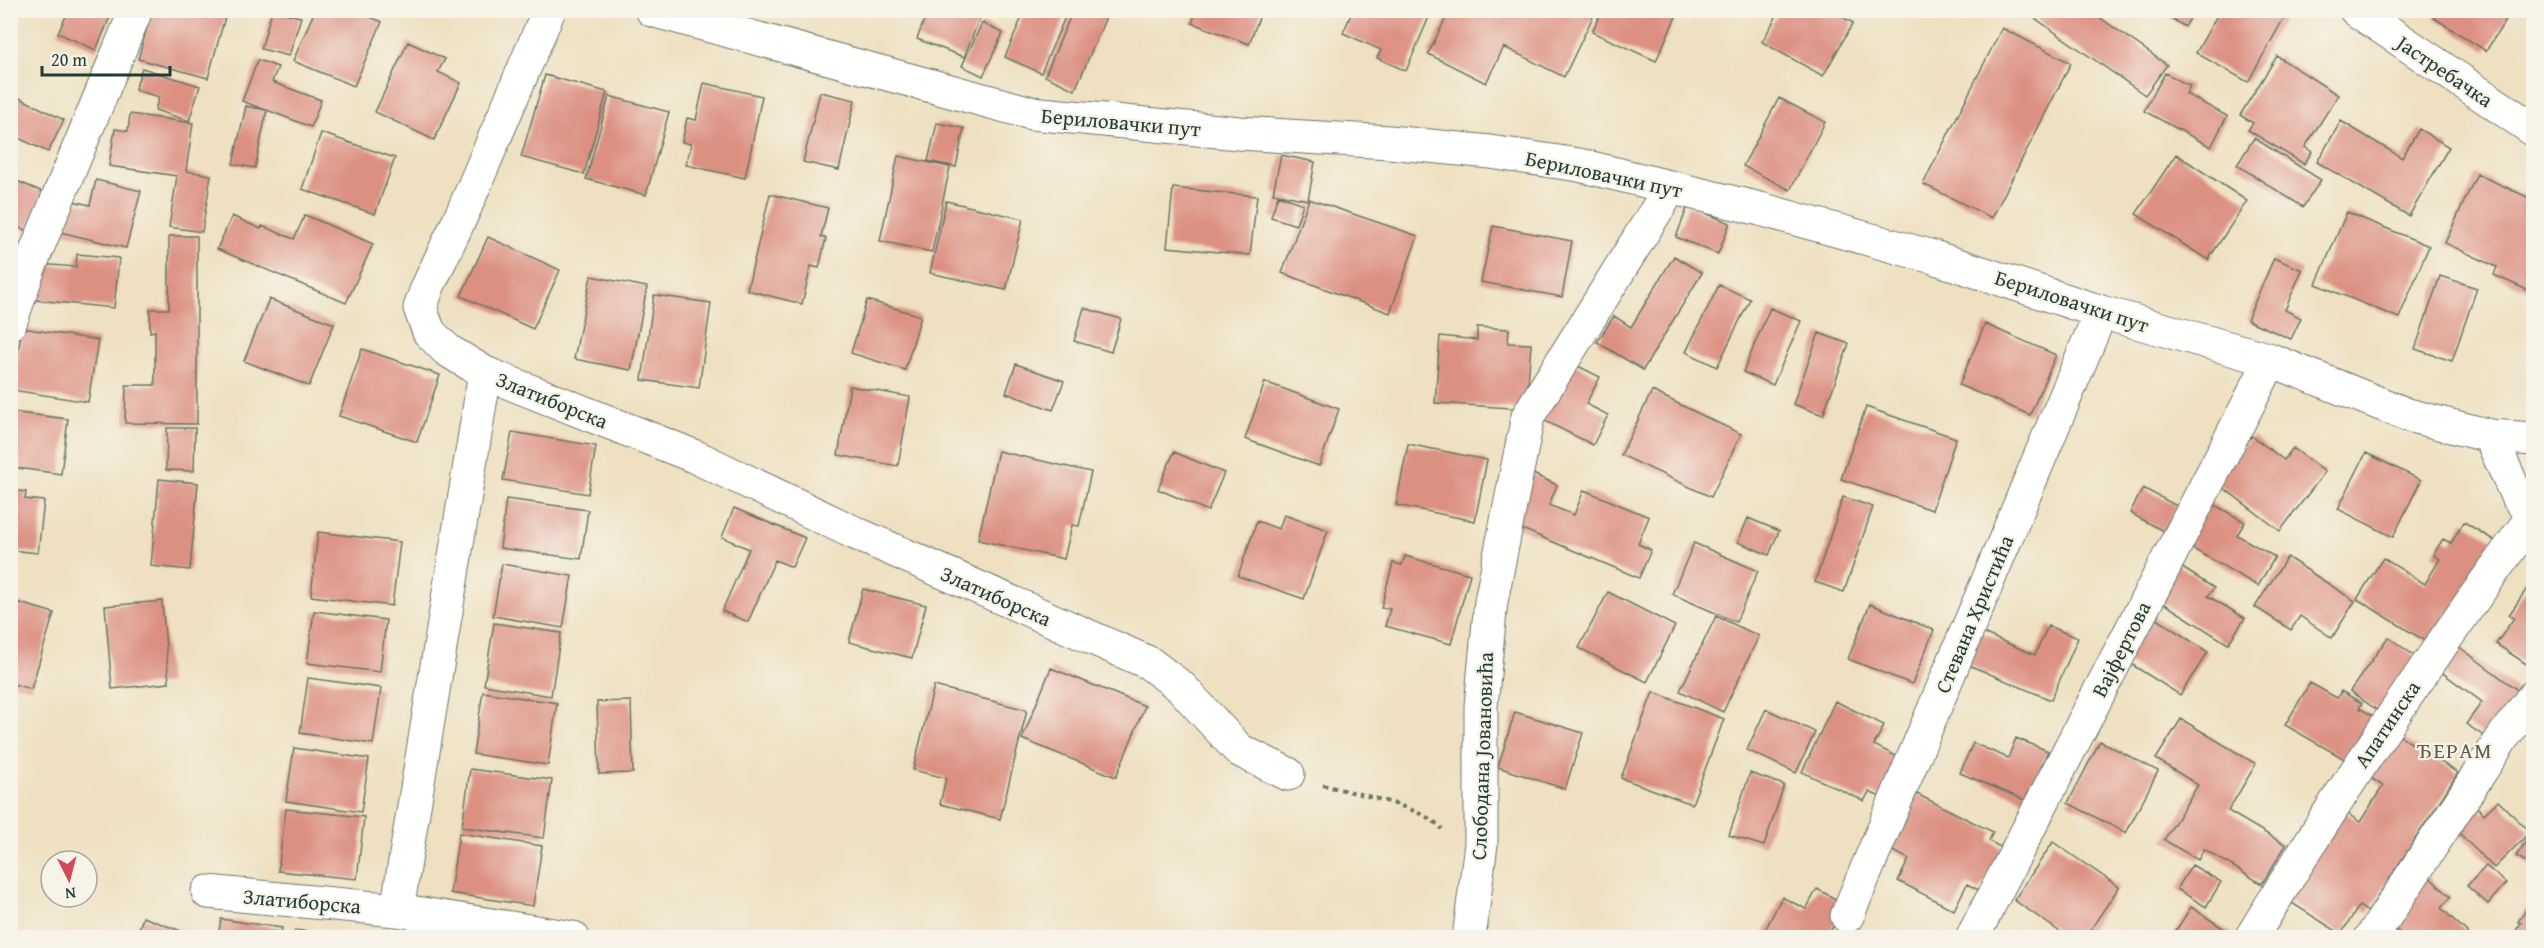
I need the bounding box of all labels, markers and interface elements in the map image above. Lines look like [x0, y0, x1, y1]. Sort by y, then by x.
street label: Јастребачка [2388, 26, 2499, 115]
scale bar [42, 39, 170, 77]
text: 20 m [51, 46, 87, 73]
street label: Бериловачки пут [1040, 100, 1202, 144]
street label: Бериловачки пут [1522, 142, 1686, 206]
street label: Бериловачки пут [1991, 262, 2153, 340]
street label: Златиборска [491, 363, 613, 437]
street label: Стевана Христића [1927, 530, 2021, 698]
street label: Златиборска [936, 558, 1056, 634]
street label: Вајфертова [2084, 596, 2158, 702]
street label: Слободана Јовановића [1463, 651, 1501, 861]
street label: Апатинска [2346, 674, 2428, 774]
district label: ЂЕРАМ [2417, 734, 2493, 766]
north arrow [39, 849, 99, 909]
street label: Златиборска [242, 880, 362, 922]
text: N [64, 881, 77, 906]

